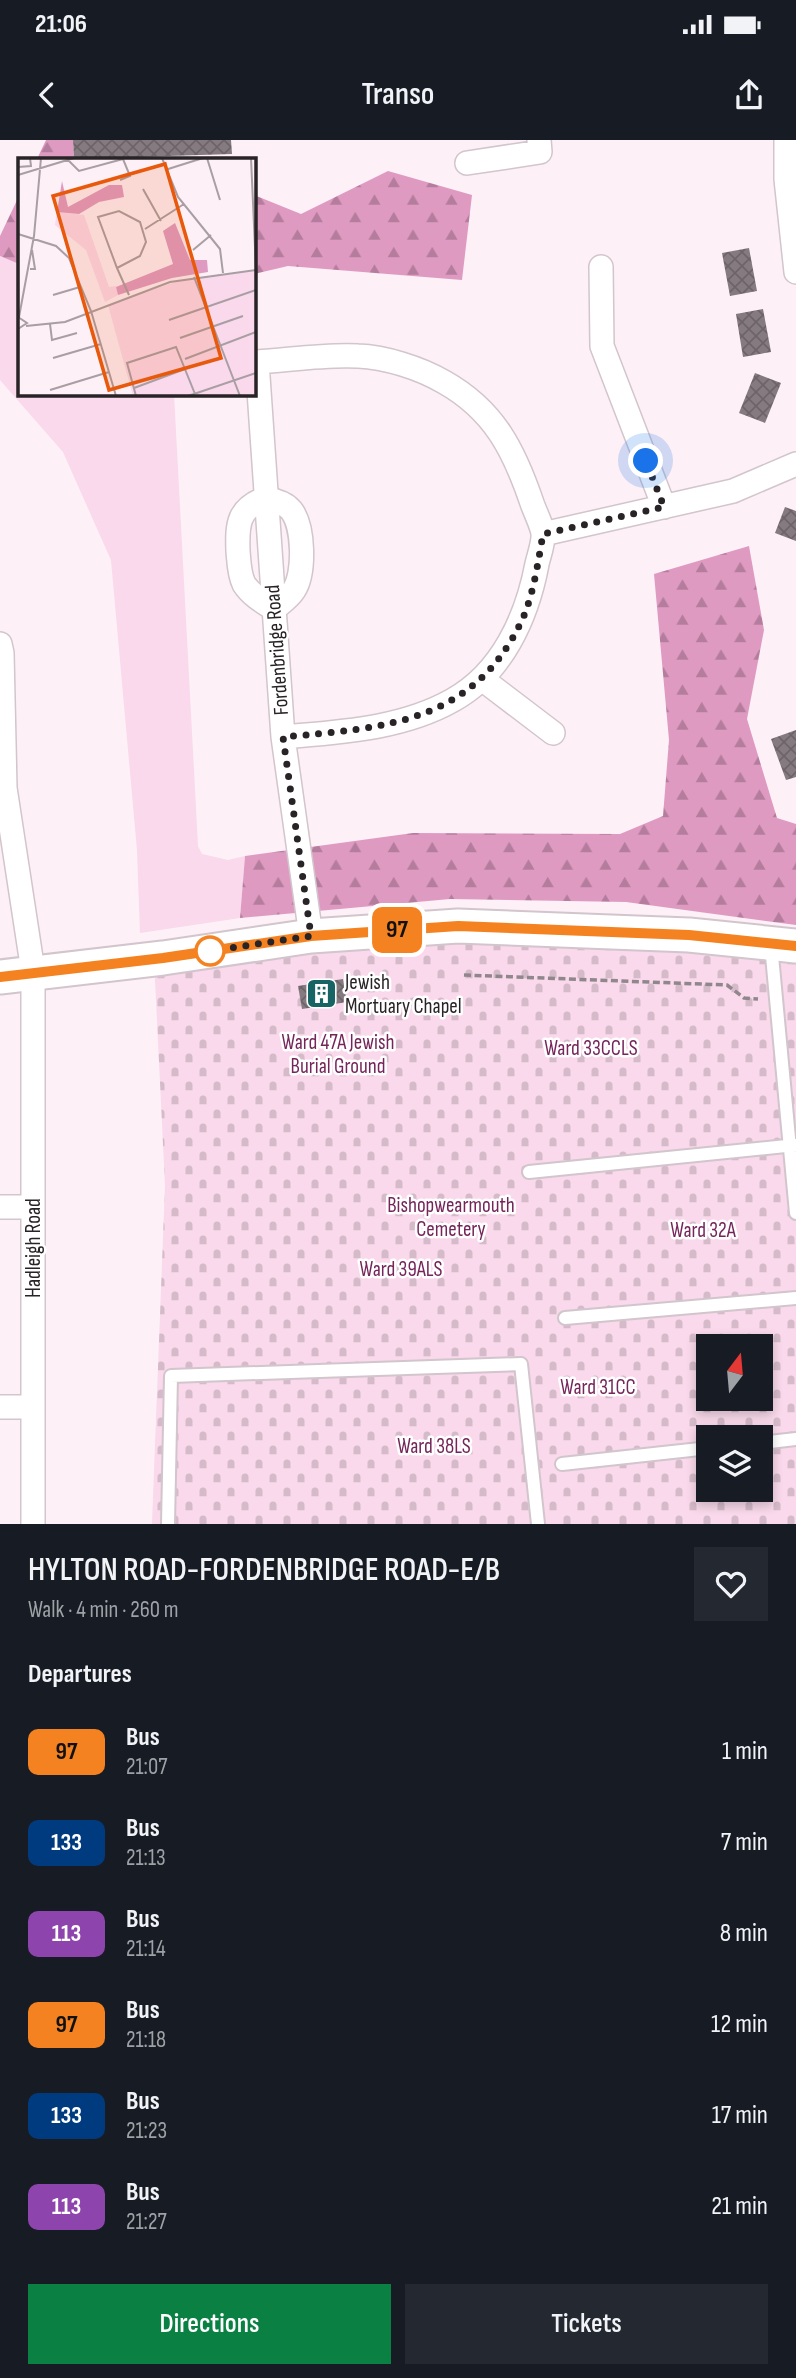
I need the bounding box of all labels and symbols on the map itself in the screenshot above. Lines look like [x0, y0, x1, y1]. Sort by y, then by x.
inset map [18, 158, 256, 396]
your location [628, 443, 663, 478]
street label: Fordenbridge Road [260, 584, 294, 716]
line badge: 97 [366, 907, 428, 953]
unlabelled marker [195, 936, 225, 966]
place label: Jewish Mortuary Chapel [344, 970, 462, 1019]
building icon: Jewish Mortuary Chapel [305, 977, 339, 1011]
park label: Ward 47A Jewish Burial Ground [282, 1030, 394, 1079]
park label: Ward 33CCLS [544, 1036, 638, 1061]
park label: Bishopwearmouth Cemetery [387, 1193, 515, 1242]
street label: Hadleigh Road [21, 1198, 46, 1298]
park label: Ward 32A [670, 1218, 737, 1243]
park label: Ward 39ALS [360, 1257, 442, 1282]
north arrow [696, 1334, 774, 1410]
park label: Ward 31CC [560, 1375, 636, 1400]
park label: Ward 38LS [397, 1434, 471, 1459]

